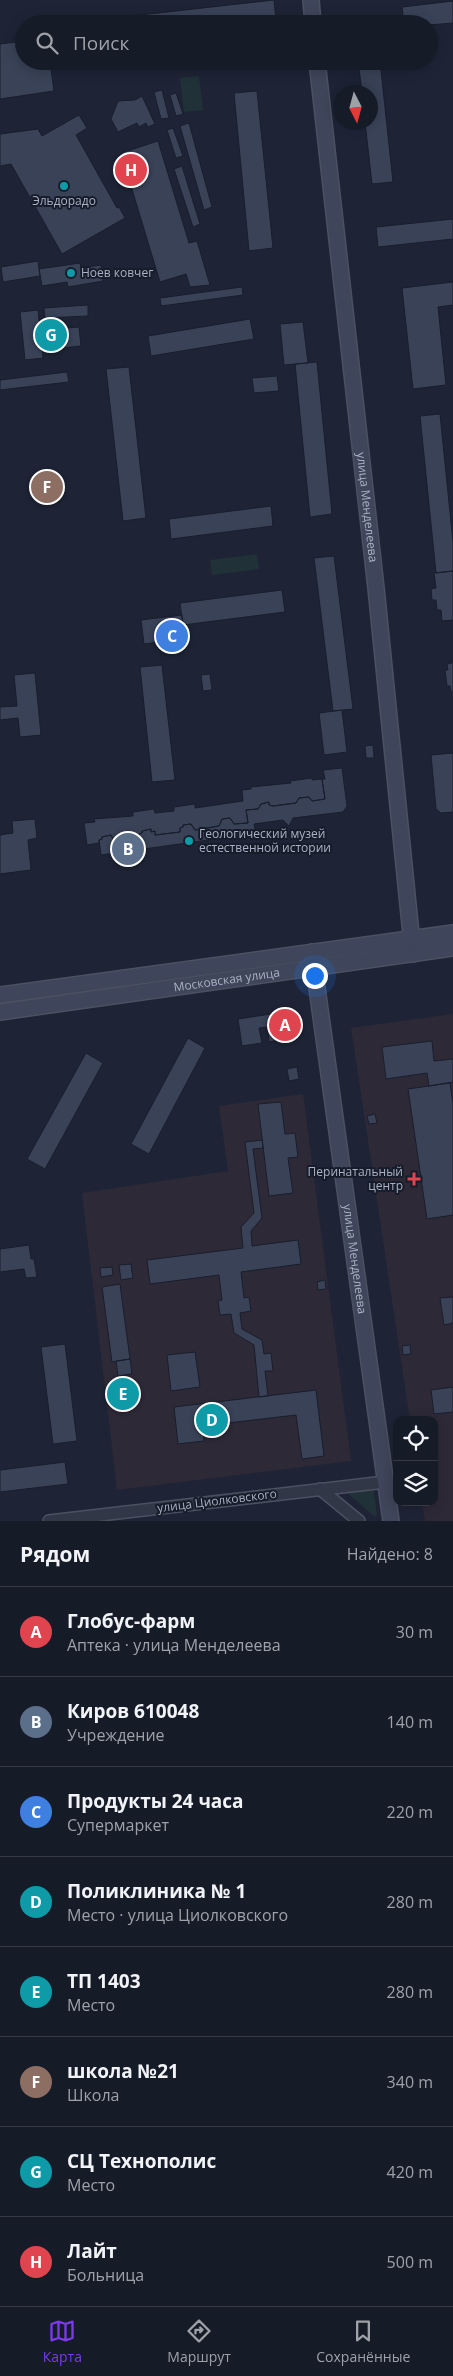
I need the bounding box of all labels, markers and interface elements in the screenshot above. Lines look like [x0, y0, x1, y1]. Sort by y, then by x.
search box [15, 15, 438, 70]
icon: search [33, 29, 61, 57]
text: Поиск [73, 30, 129, 56]
north arrow [333, 85, 378, 130]
pin: H [115, 151, 147, 189]
marker: Эльдорадо [58, 180, 70, 192]
place label: Эльдорадо [32, 192, 96, 209]
place label: Ноев ковчег [81, 264, 153, 281]
marker: Ноев ковчег [65, 267, 77, 279]
pin: G [35, 316, 67, 354]
street label: улица Менделеева [353, 451, 382, 563]
pin: F [31, 468, 63, 506]
pin: C [156, 617, 188, 655]
place label: Геологический музей естественной истории [199, 825, 331, 856]
pin: B [112, 830, 144, 868]
marker: Геологический музей естественной истории [183, 835, 195, 847]
your location [302, 963, 328, 989]
street label: Московская улица [172, 964, 281, 995]
pin: A [269, 1006, 301, 1044]
place label: Перинатальный центр [308, 1163, 403, 1194]
marker: Перинатальный центр [407, 1172, 421, 1186]
street label: улица Менделеева [339, 1203, 371, 1315]
pin: E [107, 1375, 139, 1413]
pin: D [196, 1401, 228, 1439]
map controls [393, 1416, 438, 1506]
button: locate [393, 1416, 438, 1461]
button: layers [393, 1461, 438, 1506]
street label: улица Циолковского [156, 1485, 278, 1516]
text: Рядом [20, 1540, 90, 1568]
text: Найдено: 8 [347, 1543, 433, 1565]
text: Глобус-фарм [67, 1608, 195, 1634]
text: A [30, 1621, 42, 1643]
text: 30 m [396, 1621, 433, 1643]
text: Аптека · улица Менделеева [67, 1634, 281, 1656]
text: Киров 610048 [67, 1698, 199, 1724]
text: B [31, 1711, 41, 1733]
text: 140 m [387, 1711, 433, 1733]
text: Учреждение [67, 1724, 165, 1746]
text: Продукты 24 часа [67, 1788, 244, 1814]
text: C [31, 1801, 41, 1823]
text: 220 m [387, 1801, 433, 1823]
text: Супермаркет [67, 1814, 169, 1836]
text: Поликлиника № 1 [67, 1878, 246, 1904]
text: D [30, 1891, 42, 1913]
text: 280 m [387, 1891, 433, 1913]
text: Место · улица Циолковского [67, 1904, 288, 1926]
text: ТП 1403 [67, 1968, 141, 1994]
text: E [32, 1981, 40, 2003]
text: 280 m [387, 1981, 433, 2003]
text: Место [67, 1994, 115, 2016]
text: школа №21 [67, 2058, 179, 2084]
text: F [32, 2071, 40, 2093]
text: 340 m [387, 2071, 433, 2093]
text: Школа [67, 2084, 119, 2106]
text: СЦ Технополис [67, 2148, 216, 2174]
text: G [30, 2161, 42, 2183]
text: 420 m [387, 2161, 433, 2183]
text: Место [67, 2174, 115, 2196]
text: Лайт [67, 2238, 117, 2264]
text: H [30, 2251, 42, 2273]
text: 500 m [387, 2251, 433, 2273]
text: Больница [67, 2264, 144, 2286]
tab: Карта [43, 2317, 82, 2366]
tab: Маршрут [167, 2317, 231, 2366]
tab: Сохранённые [316, 2317, 410, 2366]

